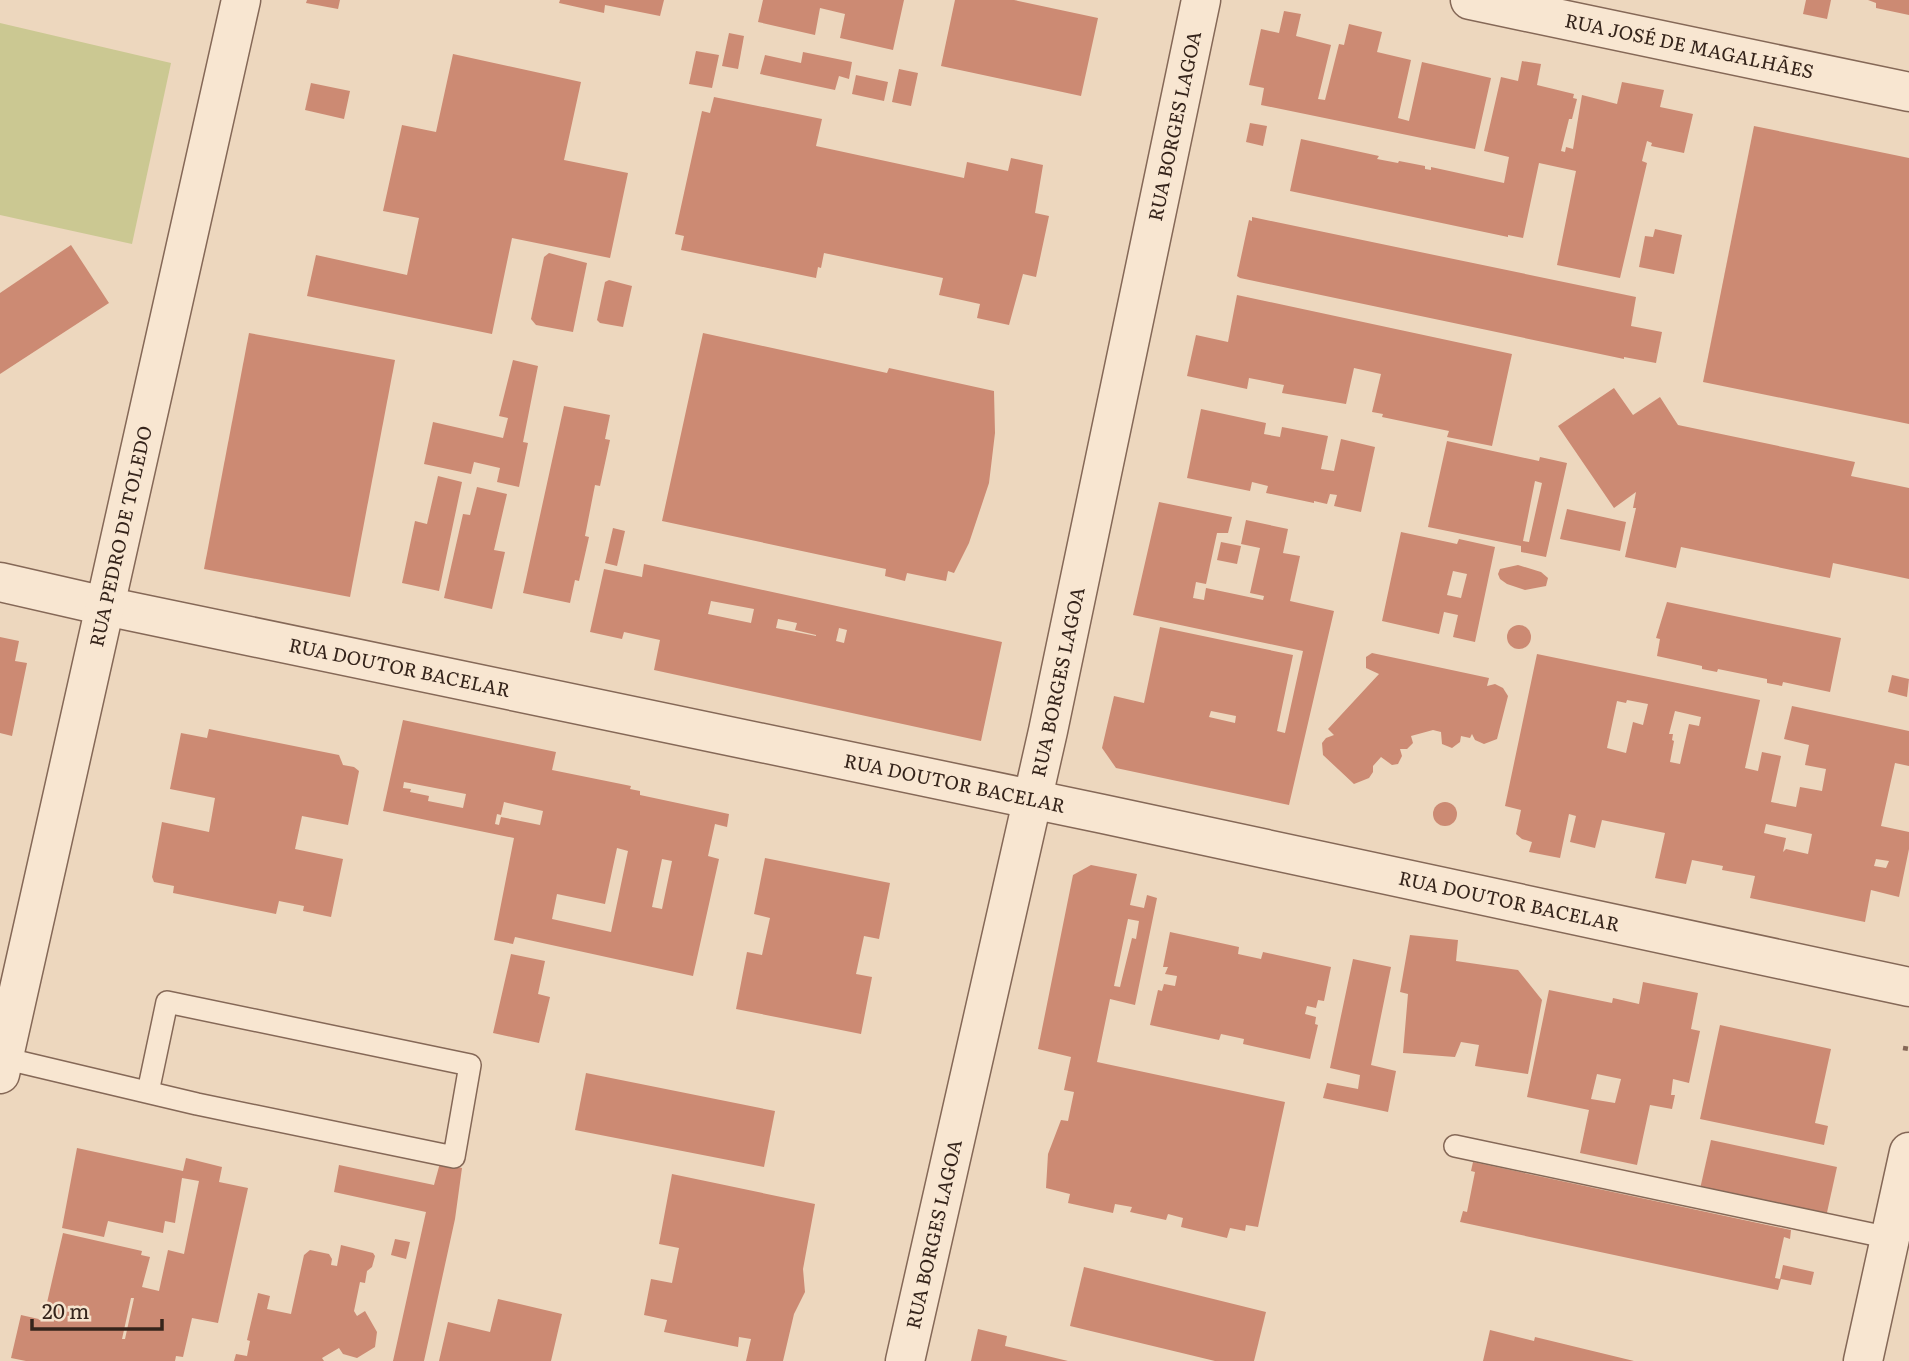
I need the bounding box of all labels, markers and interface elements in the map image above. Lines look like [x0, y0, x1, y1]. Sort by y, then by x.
street label: RUA JOSÉ DE MAGALHÃES [1562, 5, 1816, 85]
street label: RUA BORGES LAGOA [1140, 28, 1207, 224]
street label: RUA PEDRO DE TOLEDO [81, 423, 158, 649]
street label: RUA BORGES LAGOA [1023, 584, 1091, 780]
street label: RUA DOUTOR BACELAR [286, 630, 513, 703]
street label: RUA DOUTOR BACELAR [842, 745, 1069, 819]
street label: RUA DOUTOR BACELAR [1396, 863, 1623, 938]
street label: RUA BORGES LAGOA [898, 1137, 968, 1331]
scale bar [32, 1288, 161, 1332]
text: 20 m [42, 1294, 89, 1325]

